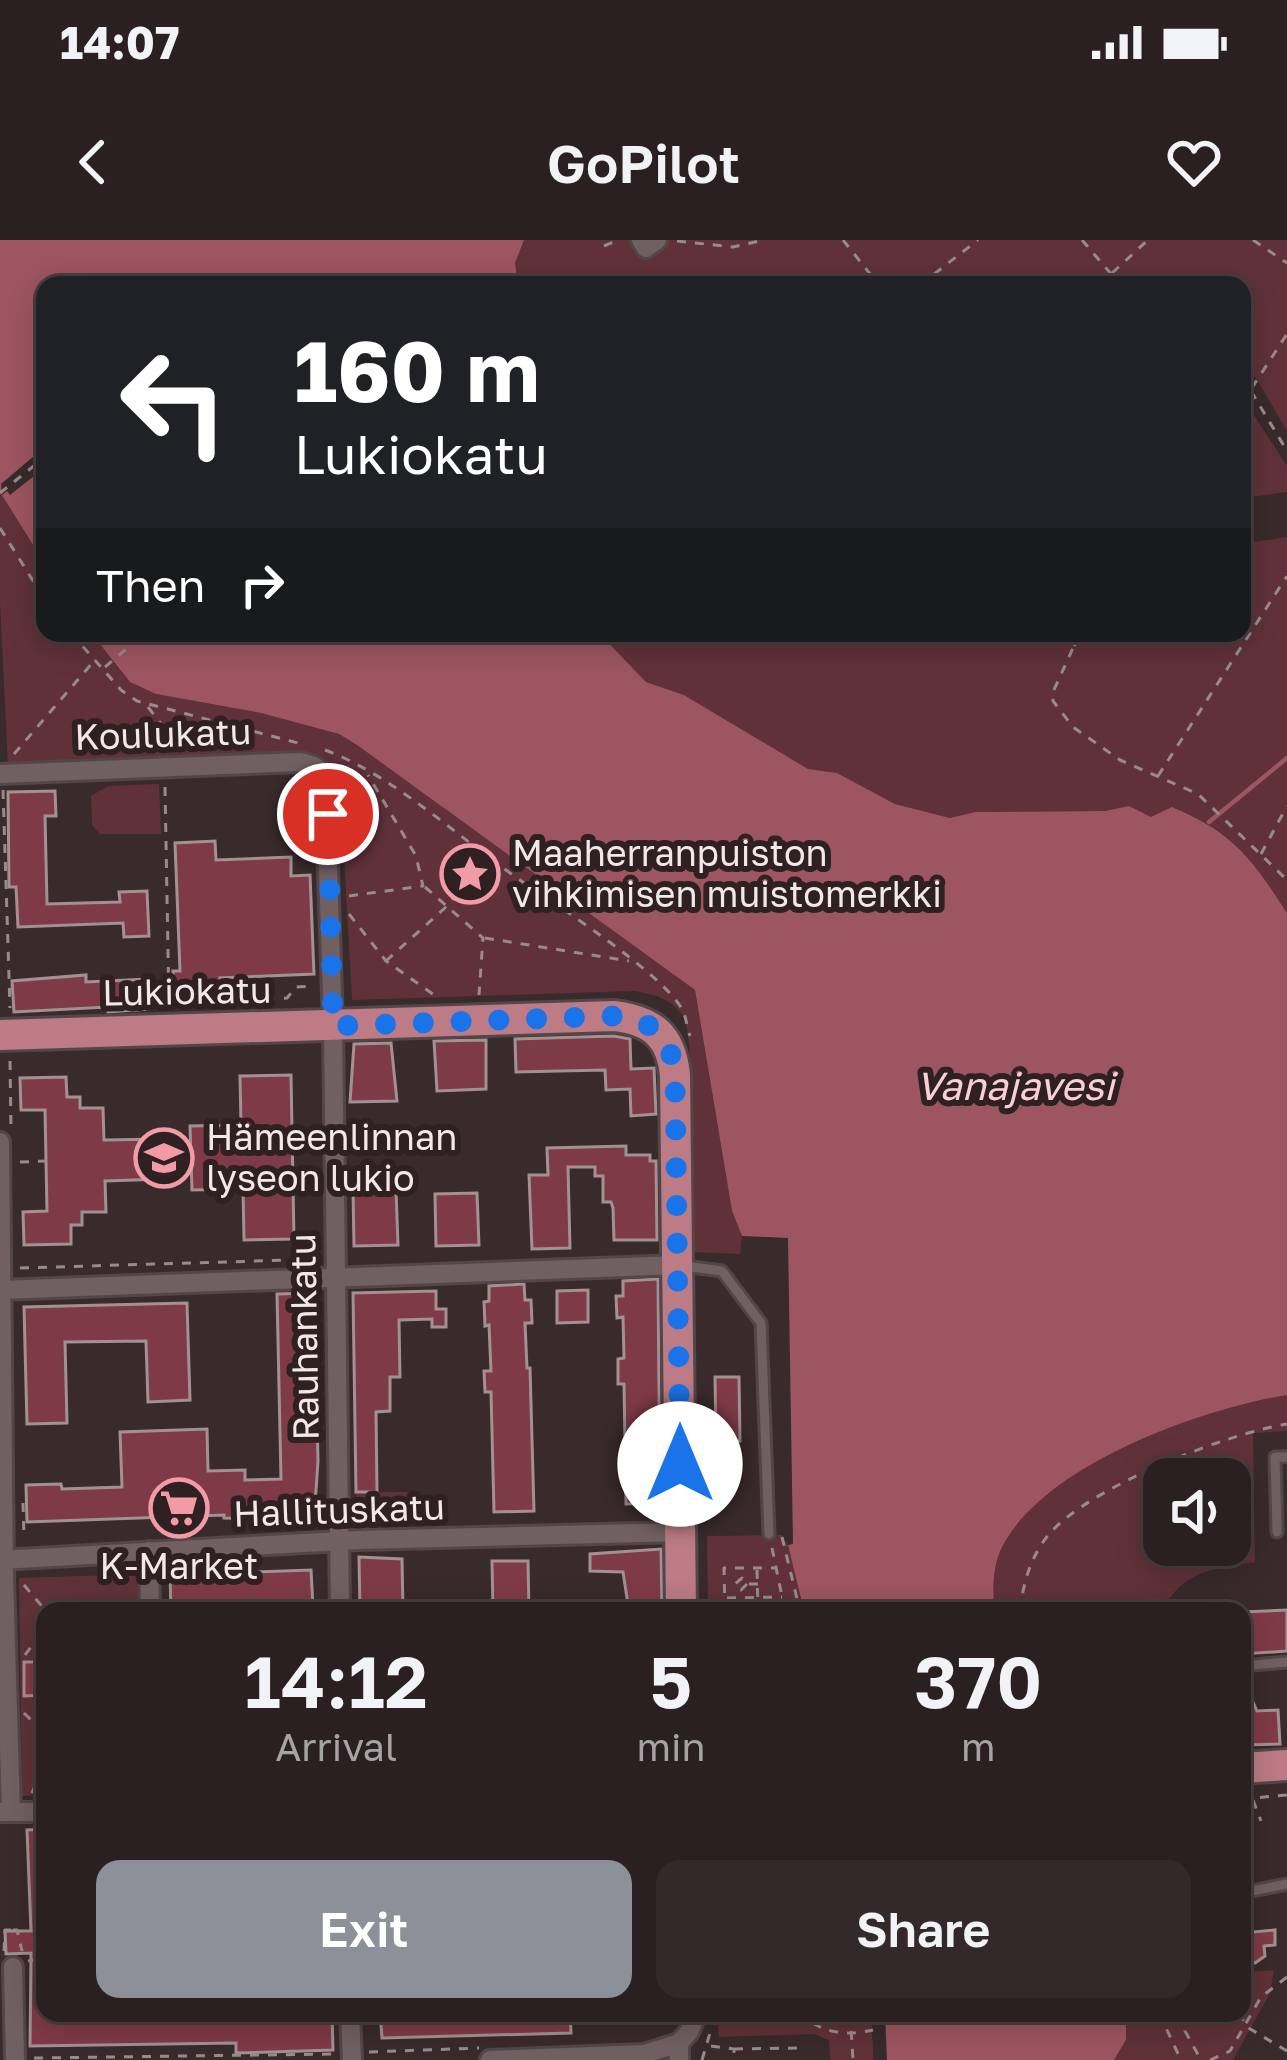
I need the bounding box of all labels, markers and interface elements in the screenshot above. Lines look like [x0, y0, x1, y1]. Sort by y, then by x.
text: 14:07 [60, 15, 179, 69]
icon: back [60, 129, 126, 195]
icon: heart [1161, 129, 1227, 195]
text: GoPilot [547, 130, 740, 195]
text: 160 m [294, 320, 540, 420]
icon: left [96, 324, 252, 480]
text: Lukiokatu [294, 421, 548, 486]
icon: right [229, 552, 295, 618]
text: Then [96, 558, 205, 612]
street label: Koulukatu [74, 709, 252, 758]
pin [277, 763, 379, 865]
icon: arrive [295, 781, 361, 847]
place label: Maaherranpuiston vihkimisen muistomerkki [512, 831, 942, 915]
place icon: Maaherranpuiston vihkimisen muistomerkki [439, 843, 501, 905]
street label: Lukiokatu [102, 968, 272, 1013]
water label: Vanajavesi [916, 1062, 1119, 1109]
place label: Hämeenlinnan lyseon lukio [206, 1115, 457, 1199]
school or university icon: Hämeenlinnan lyseon lukio [133, 1127, 195, 1189]
street label: Rauhankatu [280, 1233, 327, 1441]
position arrow [617, 1401, 743, 1527]
map controls [1143, 1458, 1251, 1566]
button: sound [1143, 1458, 1251, 1566]
supermarket icon: K-Market [148, 1477, 210, 1539]
street label: Hallituskatu [232, 1484, 446, 1535]
place label: K-Market [100, 1544, 258, 1587]
text: 14:12 [245, 1637, 428, 1724]
text: 5 [649, 1637, 692, 1724]
text: 370 [914, 1637, 1042, 1724]
text: Arrival [275, 1723, 397, 1770]
text: min [636, 1723, 705, 1770]
text: m [961, 1723, 995, 1770]
button: Exit [96, 1860, 632, 1998]
button: Share [656, 1860, 1191, 1998]

